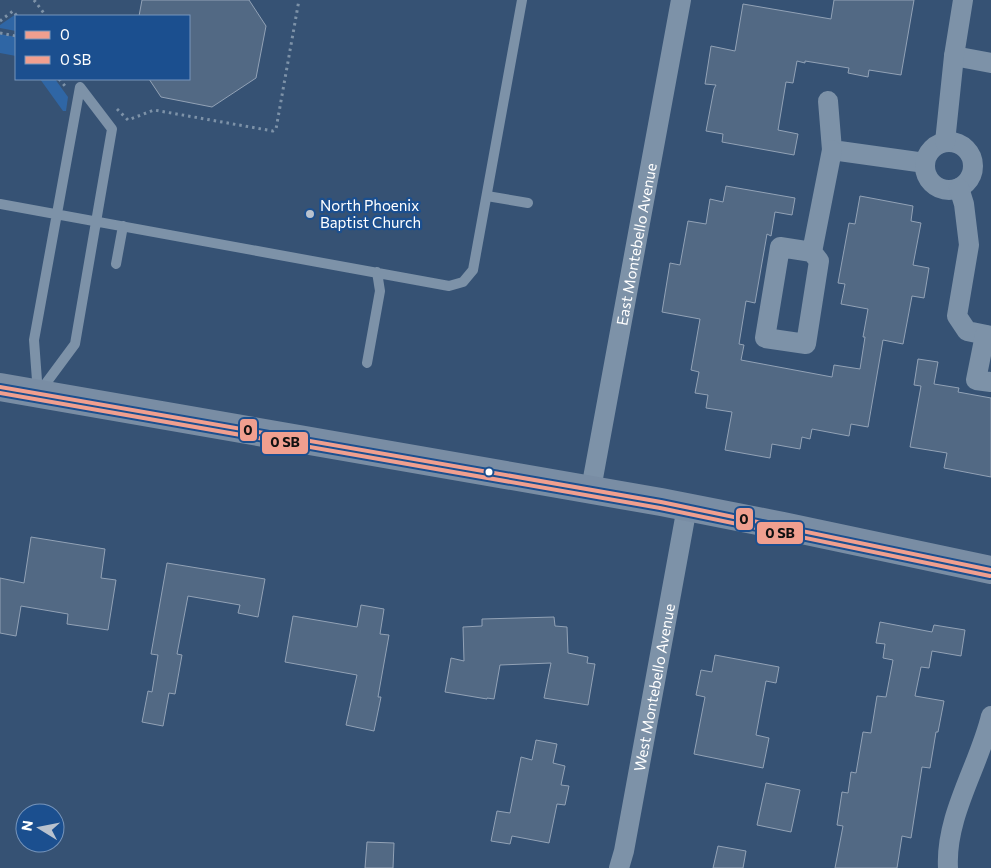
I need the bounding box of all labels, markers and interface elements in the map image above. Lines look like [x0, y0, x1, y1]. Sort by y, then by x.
legend [15, 15, 190, 80]
text: 0 [60, 25, 70, 43]
text: 0 SB [60, 50, 91, 68]
street label: East Montebello Avenue [612, 161, 660, 327]
place label: North Phoenix Baptist Church [320, 196, 421, 231]
marker: North Phoenix Baptist Church [304, 208, 316, 220]
line badge: 0 [239, 418, 258, 442]
text: 0 [243, 421, 253, 438]
line badge: 0 SB [261, 431, 309, 455]
text: 0 SB [270, 433, 300, 450]
unlabelled marker [484, 467, 494, 477]
line badge: 0 [735, 507, 754, 531]
text: 0 [739, 510, 749, 527]
line badge: 0 SB [756, 521, 804, 545]
text: 0 SB [765, 524, 795, 541]
street label: West Montebello Avenue [630, 602, 678, 773]
north arrow [15, 803, 65, 853]
text: N [17, 819, 36, 832]

